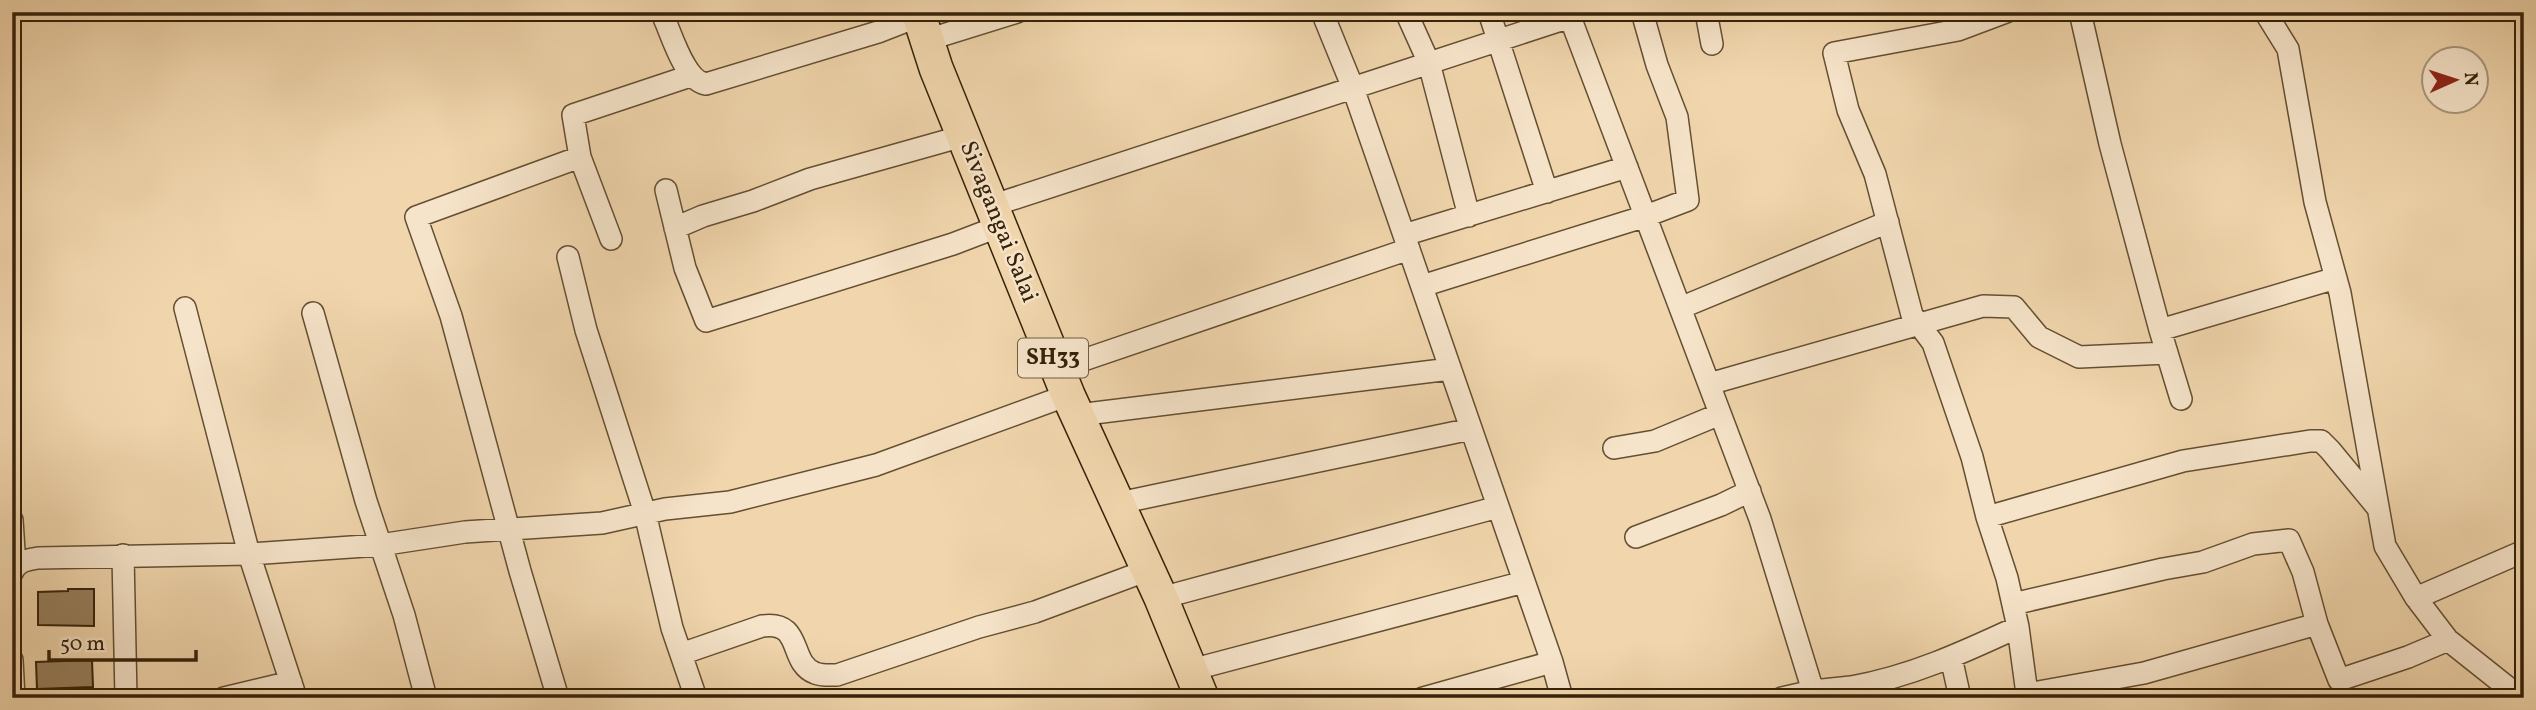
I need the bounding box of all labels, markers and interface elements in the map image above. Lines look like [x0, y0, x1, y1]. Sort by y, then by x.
north arrow [2420, 46, 2490, 116]
text: N [2457, 72, 2483, 87]
street label: Sivagangai Salai [950, 136, 1046, 308]
road number: SH33 [1018, 338, 1088, 378]
scale bar [49, 619, 196, 663]
text: 50 m [60, 630, 105, 659]

